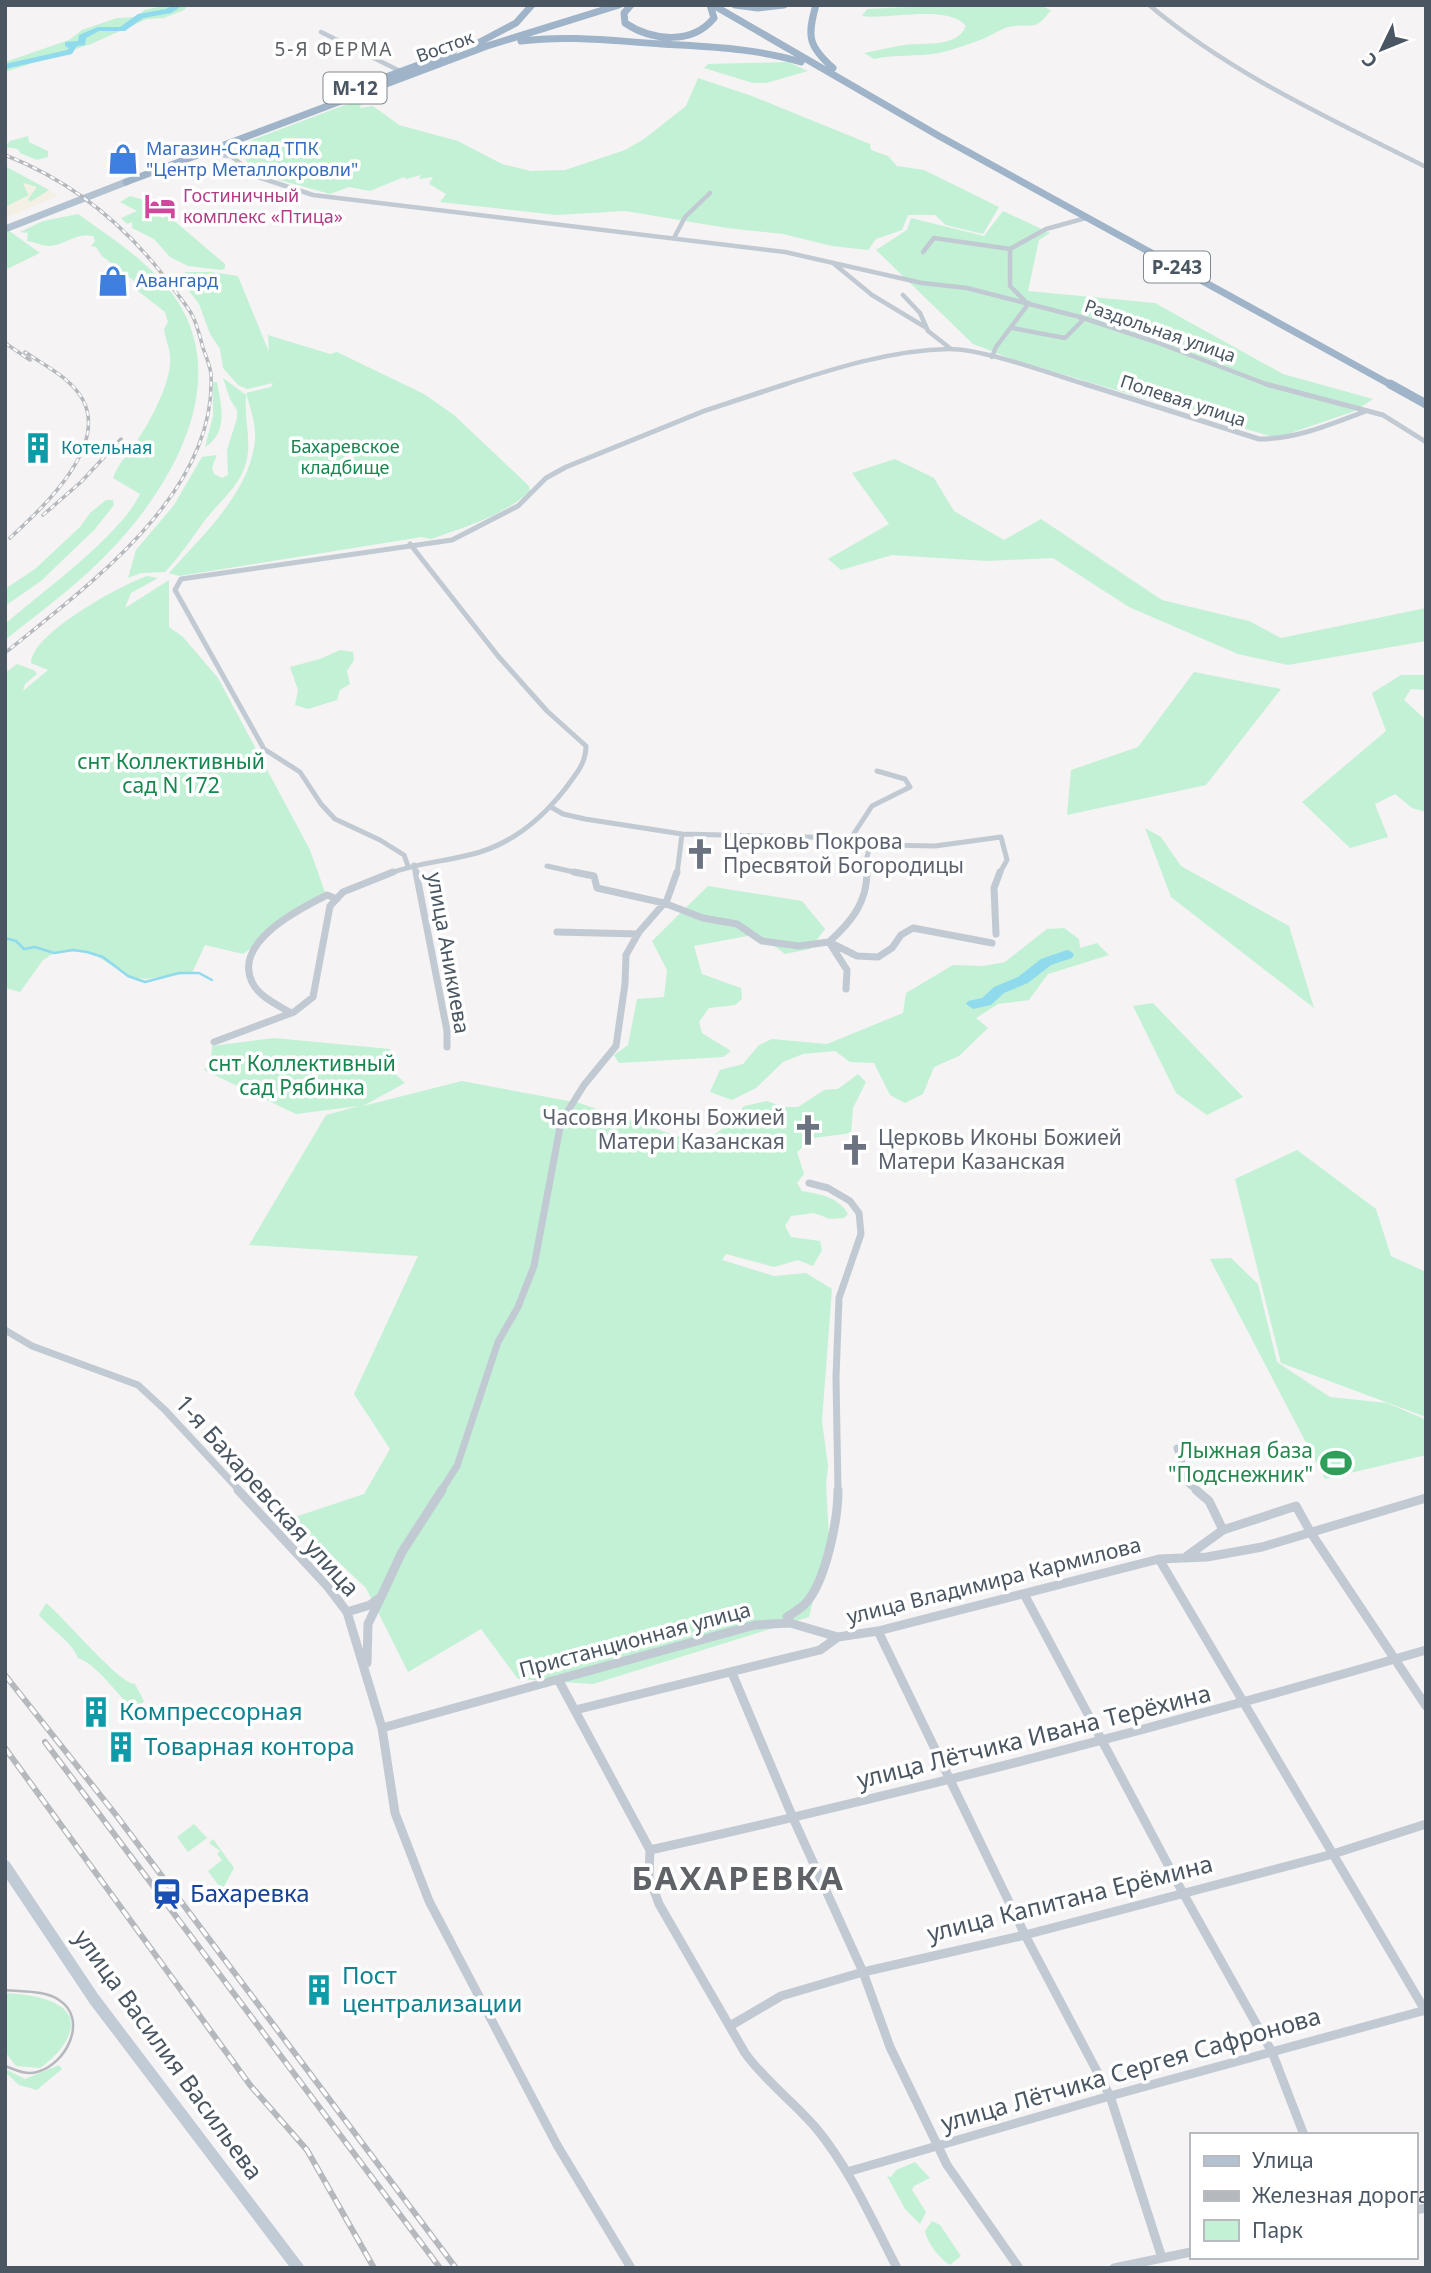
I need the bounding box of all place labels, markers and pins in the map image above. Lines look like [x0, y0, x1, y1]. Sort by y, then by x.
place label: Магазин-Склад ТПК "Центр Металлокровли" [146, 136, 358, 181]
shop icon: Магазин-Склад ТПК "Центр Металлокровли" [106, 142, 140, 176]
place label: Гостиничный комплекс «Птица» [183, 183, 343, 228]
hotel icon: Гостиничный комплекс «Птица» [143, 189, 177, 223]
shop icon: Авангард [96, 264, 130, 298]
place label: Авангард [136, 268, 218, 292]
building icon: Котельная [21, 431, 55, 465]
place label: Котельная [61, 435, 152, 459]
place label: Церковь Покрова Пресвятой Богородицы [723, 827, 964, 879]
church icon: Церковь Покрова Пресвятой Богородицы [683, 837, 717, 871]
place label: Часовня Иконы Божией Матери Казанская [542, 1103, 785, 1155]
church icon: Часовня Иконы Божией Матери Казанская [791, 1113, 825, 1147]
place label: Церковь Иконы Божией Матери Казанская [878, 1123, 1122, 1175]
church icon: Церковь Иконы Божией Матери Казанская [838, 1133, 872, 1167]
place label: Лыжная база "Подснежник" [1168, 1436, 1313, 1488]
sports icon: Лыжная база "Подснежник" [1319, 1446, 1353, 1480]
place label: Компрессорная [119, 1694, 303, 1727]
building icon: Компрессорная [79, 1695, 113, 1729]
place label: Товарная контора [144, 1729, 355, 1762]
building icon: Товарная контора [104, 1730, 138, 1764]
place label: Бахаревка [190, 1876, 310, 1909]
station icon: Бахаревка [150, 1877, 184, 1911]
place label: Пост централизации [342, 1958, 522, 2019]
building icon: Пост централизации [302, 1973, 336, 2007]

